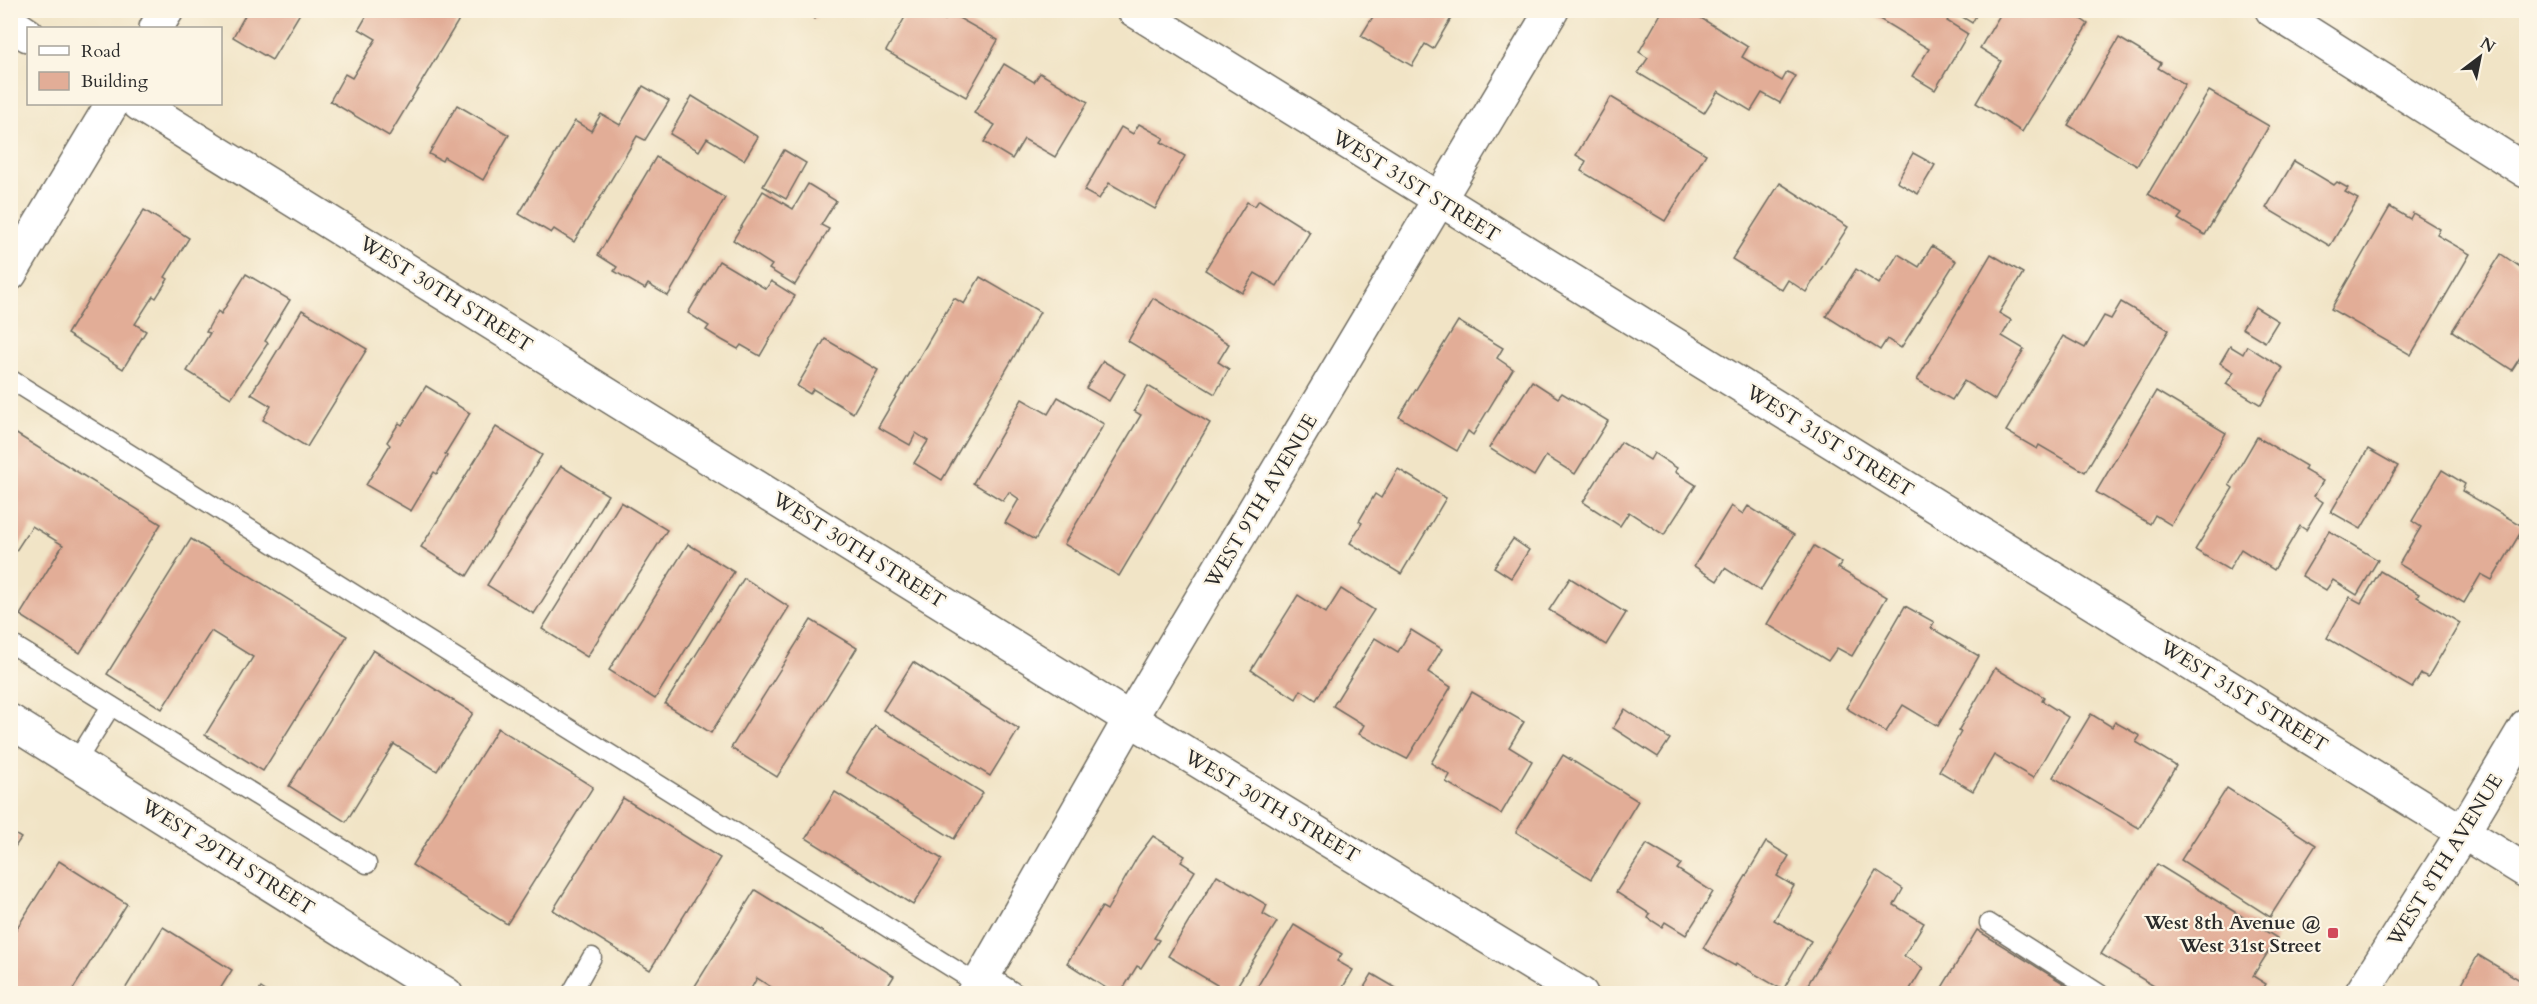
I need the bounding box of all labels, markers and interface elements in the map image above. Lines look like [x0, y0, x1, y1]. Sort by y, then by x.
legend [27, 27, 222, 105]
north arrow [2450, 27, 2510, 87]
text: N [2476, 32, 2499, 58]
text: Road [81, 39, 121, 64]
text: Building [81, 69, 149, 94]
street label: WEST 31ST STREET [1326, 123, 1505, 249]
street label: WEST 30TH STREET [353, 229, 538, 359]
street label: WEST 31ST STREET [1740, 378, 1919, 504]
street label: WEST 9TH AVENUE [1198, 409, 1324, 594]
street label: WEST 30TH STREET [766, 485, 951, 615]
street label: WEST 31ST STREET [2154, 633, 2333, 759]
street label: WEST 30TH STREET [1179, 743, 1365, 869]
street label: WEST 8TH AVENUE [2380, 769, 2509, 952]
street label: WEST 29TH STREET [135, 792, 320, 922]
place label: West 8th Avenue @ West 31st Street [2143, 909, 2321, 959]
marker: West 8th Avenue @ West 31st Street [2326, 926, 2340, 940]

